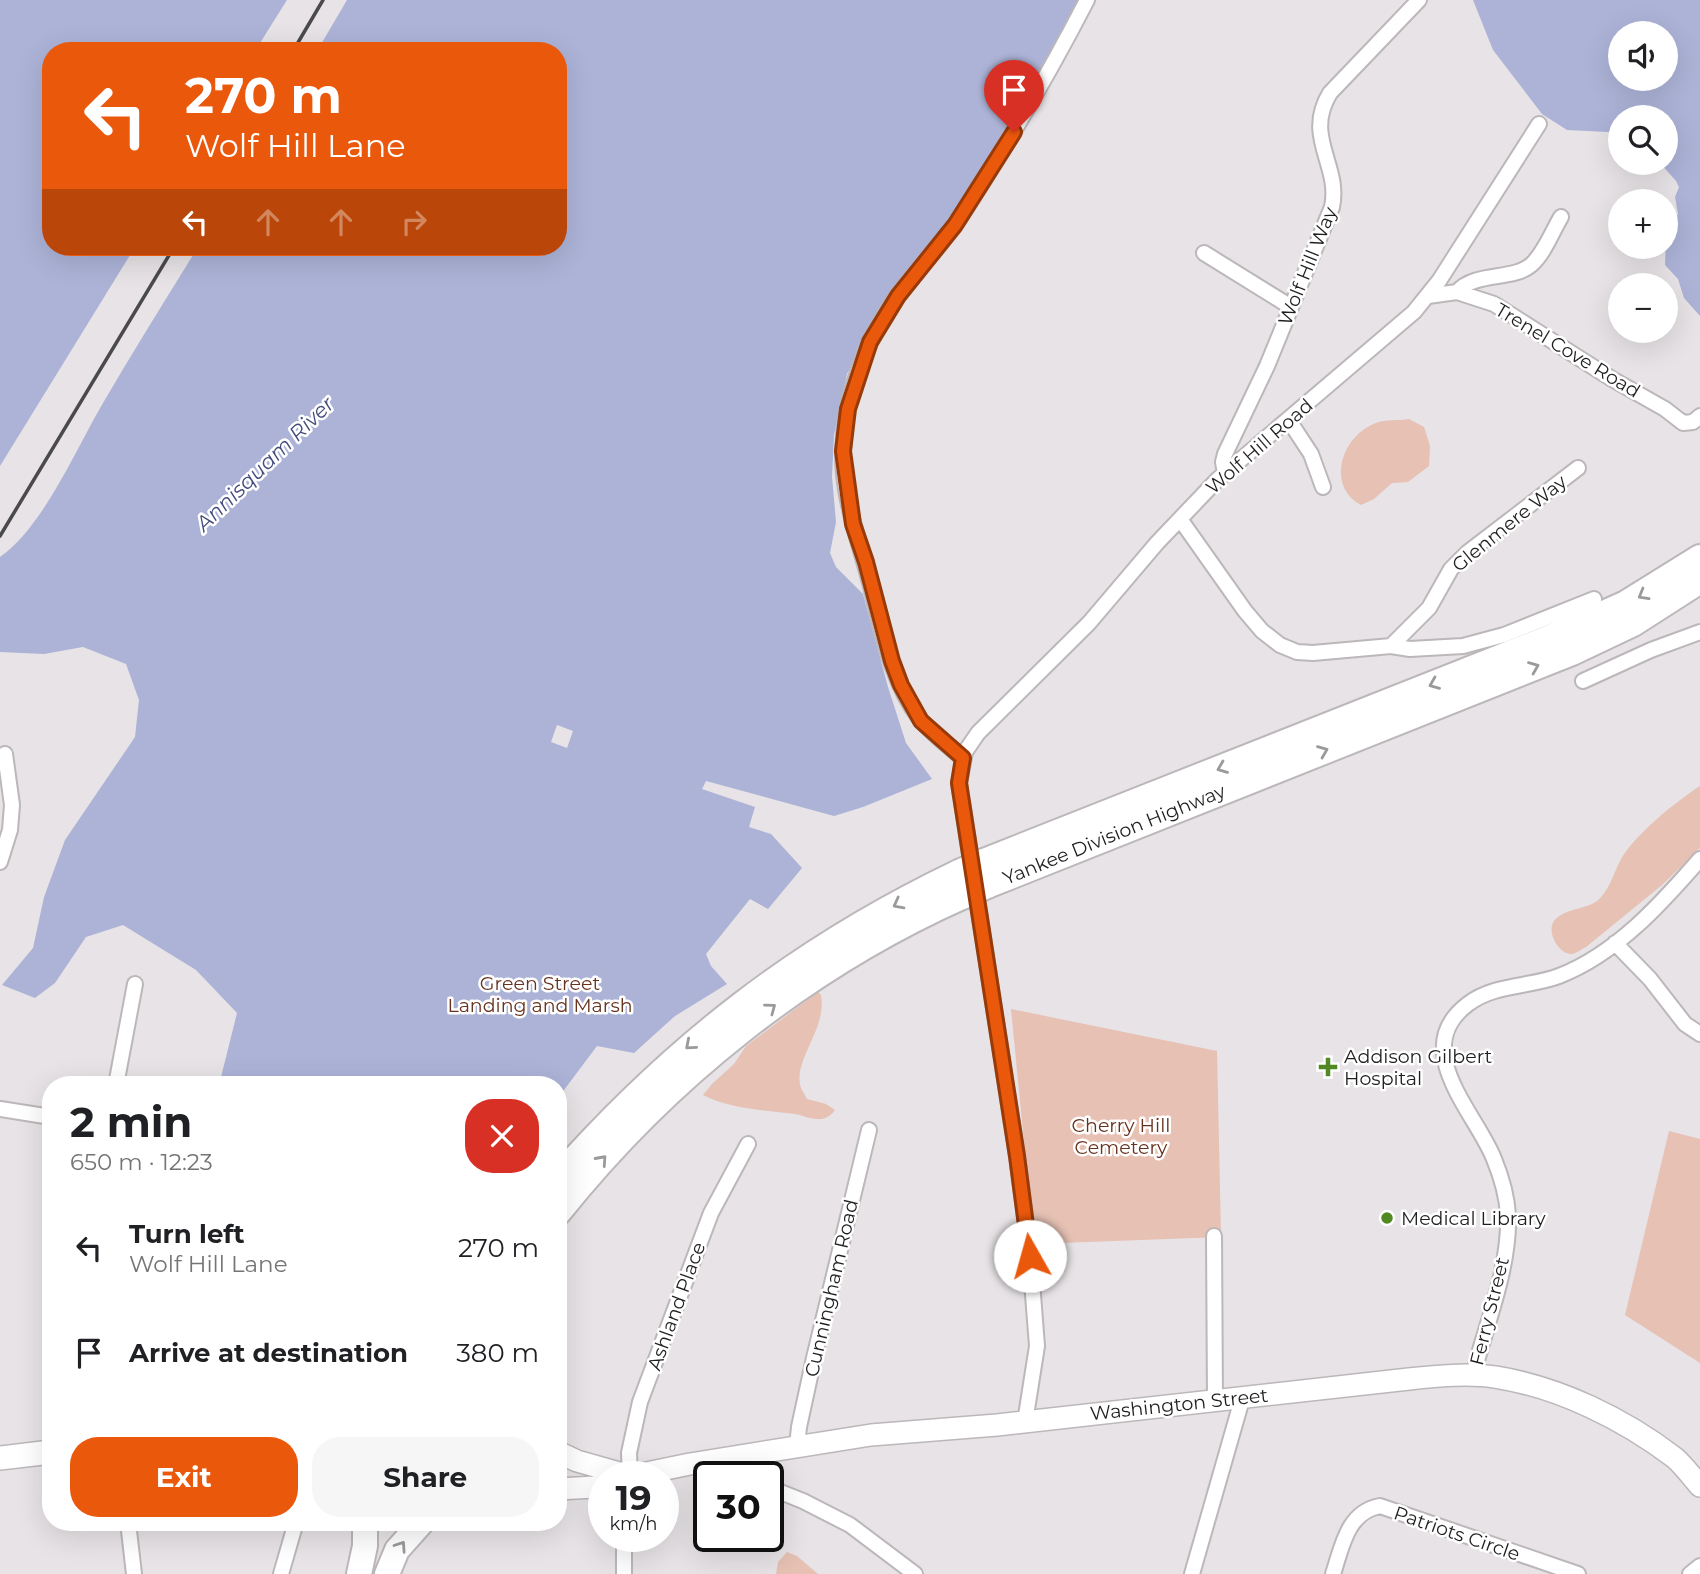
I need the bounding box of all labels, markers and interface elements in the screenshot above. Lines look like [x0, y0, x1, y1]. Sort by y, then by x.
map controls [1608, 21, 1678, 343]
button: sound [1608, 21, 1678, 91]
pin [984, 60, 1044, 132]
text: 270 m [185, 66, 342, 125]
icon: left [70, 70, 161, 161]
icon: arrive [995, 71, 1033, 109]
button: search [1608, 105, 1678, 175]
text: Wolf Hill Lane [185, 126, 406, 165]
button: + [1608, 189, 1678, 259]
icon: left [176, 203, 214, 241]
icon: ahead [249, 203, 287, 241]
icon: ahead [322, 203, 360, 241]
icon: right [395, 203, 433, 241]
street label: Wolf Hill Way [1273, 203, 1342, 329]
button: − [1608, 273, 1678, 343]
street label: Trenel Cove Road [1491, 298, 1644, 403]
water label: Annisquam River [189, 391, 339, 537]
street label: Wolf Hill Road [1201, 394, 1317, 499]
street label: Glenmere Way [1447, 470, 1572, 577]
one-way arrow [1637, 587, 1650, 600]
one-way arrow [1528, 661, 1540, 675]
one-way arrow [1428, 676, 1440, 690]
one-way arrow [1316, 745, 1328, 759]
one-way arrow [1217, 759, 1229, 773]
street label: Yankee Division Highway [1000, 779, 1229, 890]
one-way arrow [892, 895, 905, 909]
park label: Green Street Landing and Marsh [447, 972, 633, 1017]
one-way arrow [764, 1004, 776, 1016]
one-way arrow [685, 1037, 698, 1049]
place label: Addison Gilbert Hospital [1344, 1045, 1493, 1090]
marker: Addison Gilbert Hospital [1318, 1057, 1338, 1077]
text: 2 min [70, 1096, 192, 1148]
button: close [465, 1099, 539, 1173]
park label: Cherry Hill Cemetery [1072, 1114, 1170, 1159]
text: 650 m · 12:23 [70, 1148, 213, 1176]
one-way arrow [594, 1155, 607, 1168]
street label: Cunningham Road [800, 1197, 863, 1379]
place label: Medical Library [1401, 1207, 1546, 1230]
marker: Medical Library [1379, 1210, 1395, 1226]
text: Turn left [129, 1218, 245, 1250]
position arrow [993, 1219, 1067, 1293]
icon: left [70, 1229, 108, 1267]
text: 270 m [458, 1232, 539, 1264]
street label: Ashland Place [643, 1239, 710, 1373]
text: Wolf Hill Lane [129, 1250, 288, 1278]
street label: Ferry Street [1465, 1254, 1514, 1368]
icon: arrive [70, 1334, 108, 1372]
text: Arrive at destination [129, 1337, 408, 1369]
text: 380 m [456, 1337, 539, 1369]
street label: Washington Street [1089, 1384, 1269, 1425]
button: Exit [70, 1437, 298, 1517]
button: Share [312, 1437, 539, 1517]
speed limit sign: 30 [693, 1461, 784, 1552]
text: 19 [615, 1476, 652, 1519]
street label: Patriots Circle [1391, 1501, 1523, 1566]
text: km/h [609, 1513, 658, 1535]
one-way arrow [393, 1541, 405, 1554]

